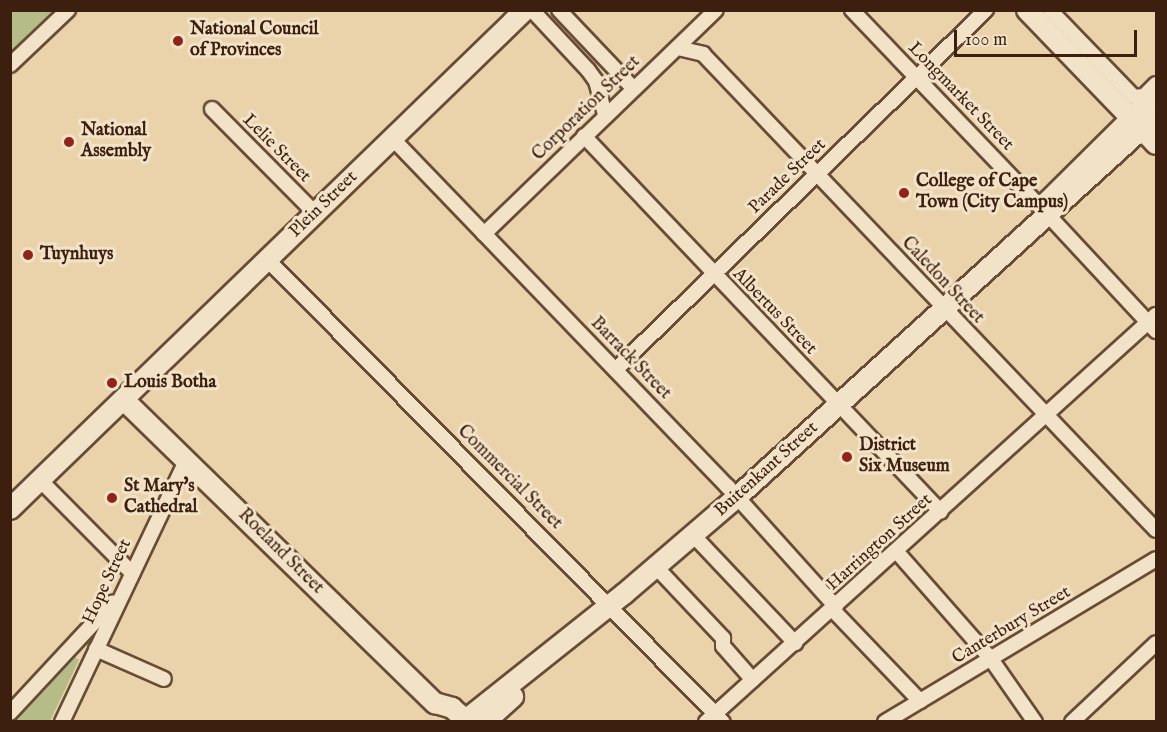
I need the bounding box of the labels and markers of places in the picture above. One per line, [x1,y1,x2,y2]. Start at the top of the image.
place label: National Council of Provinces [190,20,319,63]
marker: National Council of Provinces [171,34,185,48]
place label: National Assembly [81,121,151,164]
marker: National Assembly [62,135,76,149]
place label: College of Cape Town (City Campus) [916,172,1068,214]
marker: College of Cape Town (City Campus) [897,186,911,200]
place label: Tuynhuys [40,244,113,266]
marker: Tuynhuys [21,248,35,262]
place label: Louis Botha [124,372,216,394]
marker: Louis Botha [105,376,119,390]
place label: District Six Museum [859,436,950,478]
marker: District Six Museum [840,450,854,464]
place label: St Mary's Cathedral [124,477,198,520]
marker: St Mary's Cathedral [105,491,119,505]

